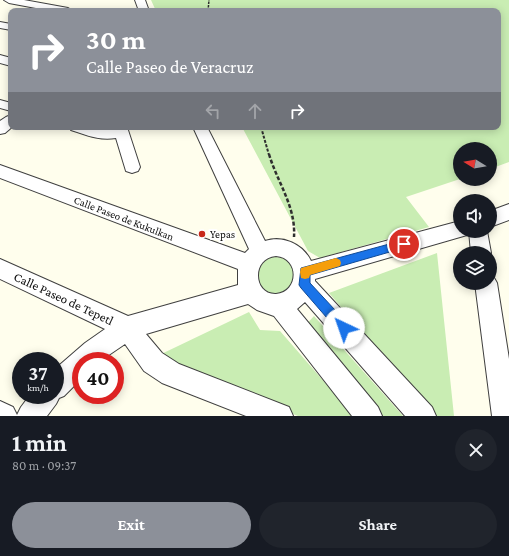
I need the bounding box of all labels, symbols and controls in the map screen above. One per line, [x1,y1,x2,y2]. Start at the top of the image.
icon: right [20,24,72,76]
text: 30 m [86,24,146,55]
text: Calle Paseo de Veracruz [86,57,254,77]
icon: left [202,100,224,122]
icon: ahead [244,100,266,122]
icon: right [286,100,308,122]
north arrow [453,142,497,186]
map controls [453,142,497,290]
street label: Calle Paseo de Kukulkan [72,193,176,243]
button: sound [453,194,497,238]
pin [387,227,421,261]
place label: Yepas [210,228,235,241]
marker: Yepas [197,229,207,239]
icon: arrive [393,233,415,255]
button: layers [453,246,497,290]
street label: Calle Paseo de Tepetl [12,269,117,328]
position arrow [323,307,365,349]
speed limit sign: 40 [72,352,124,404]
text: 37 [28,362,48,384]
text: km/h [27,382,49,393]
text: 1 min [12,429,67,456]
button: close [455,429,497,471]
text: 80 m · 09:37 [12,458,76,473]
button: Exit [12,502,251,548]
button: Share [259,502,497,548]

